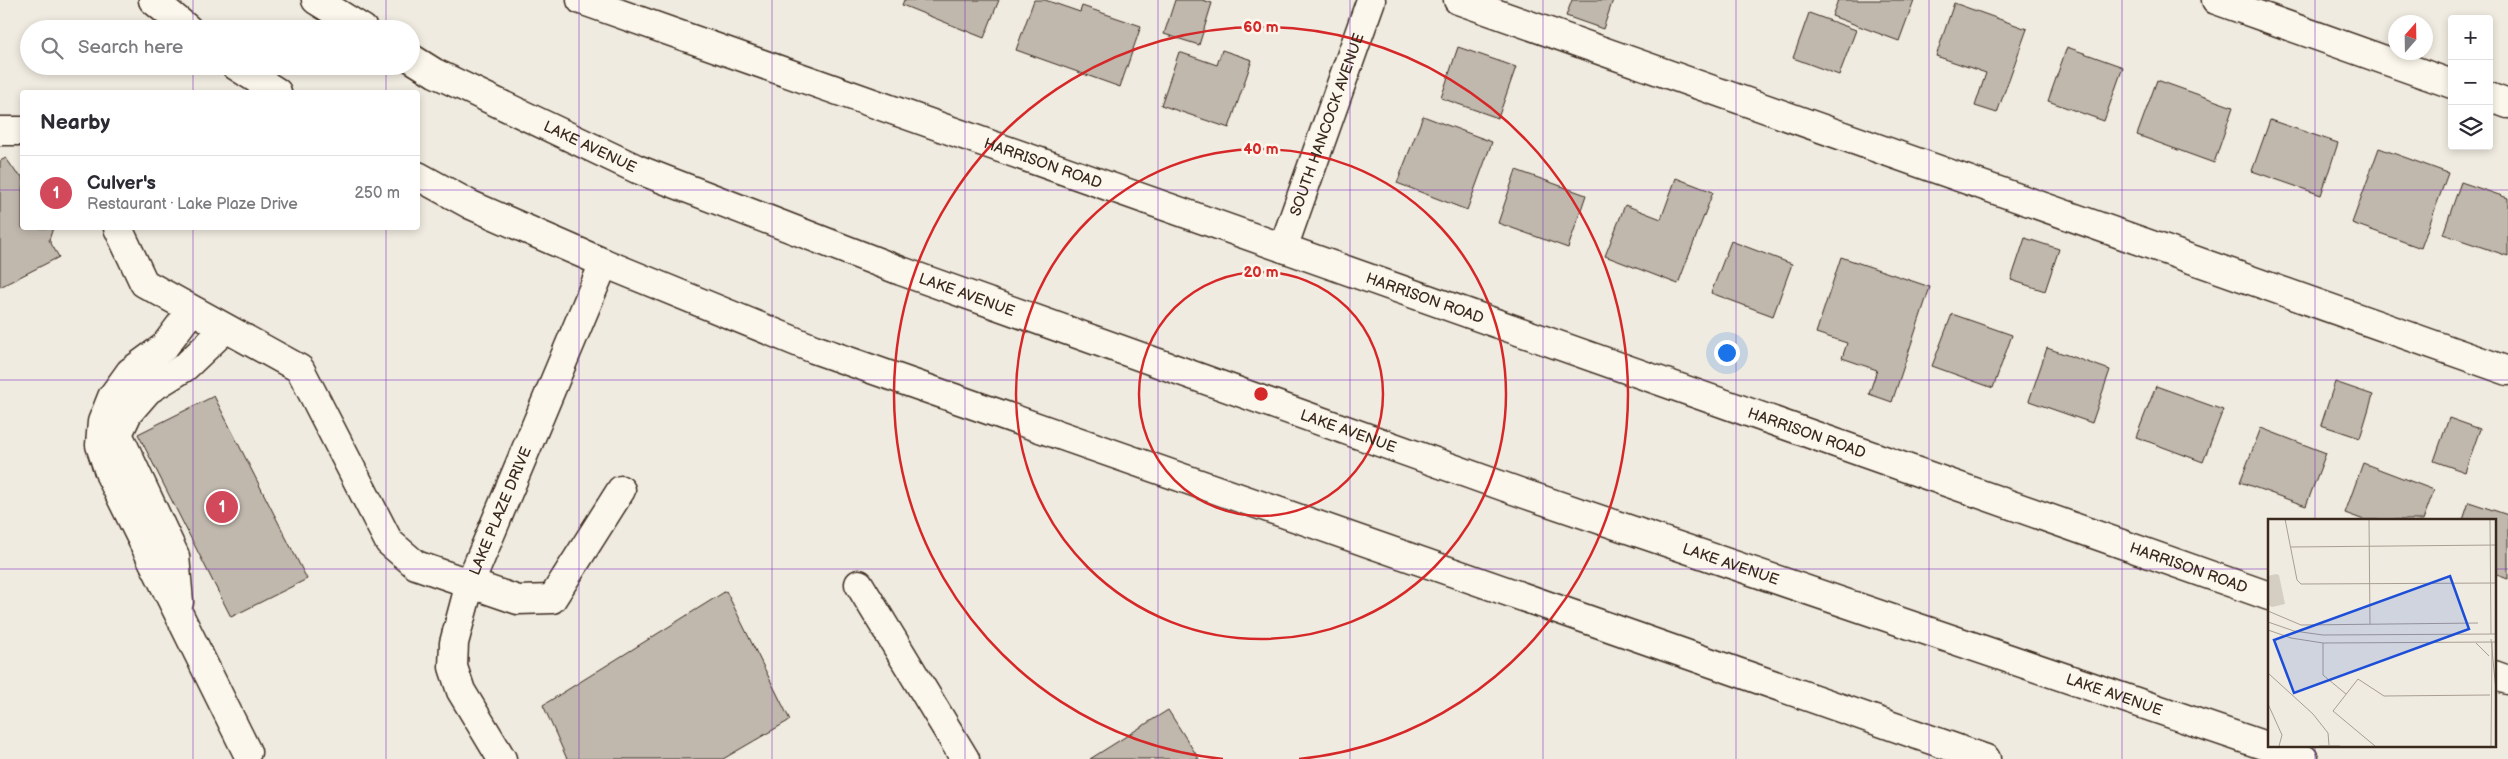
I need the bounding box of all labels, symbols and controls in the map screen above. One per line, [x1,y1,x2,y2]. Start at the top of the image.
north arrow [2388,15,2433,60]
map controls [2448,15,2493,150]
button: + [2448,15,2493,60]
text: 60 m [1243,18,1279,37]
search box [20,20,420,75]
street label: SOUTH HANCOCK AVENUE [1286,31,1368,219]
icon: search [38,34,66,62]
text: Search here [78,36,183,59]
button: − [2448,60,2493,105]
button: layers [2448,105,2493,150]
text: Nearby [40,110,110,135]
street label: LAKE AVENUE [540,117,640,177]
street label: HARRISON ROAD [981,134,1104,193]
text: 40 m [1243,140,1279,159]
text: Culver's [87,172,156,195]
text: 1 [53,184,59,203]
text: 250 m [354,184,400,203]
text: Restaurant · Lake Plaze Drive [87,195,298,214]
text: 20 m [1244,263,1279,282]
street label: LAKE AVENUE [916,269,1017,321]
street label: HARRISON ROAD [1363,269,1486,328]
your location [1714,340,1740,366]
centre of rings [1252,385,1270,403]
street label: HARRISON ROAD [1745,404,1868,463]
street label: LAKE AVENUE [1298,405,1399,457]
street label: LAKE PLAZE DRIVE [465,444,536,578]
pin: 1 [206,488,238,526]
inset map [2268,519,2496,746]
street label: LAKE AVENUE [1680,539,1781,590]
street label: HARRISON ROAD [2127,539,2250,598]
street label: LAKE AVENUE [2063,670,2165,720]

